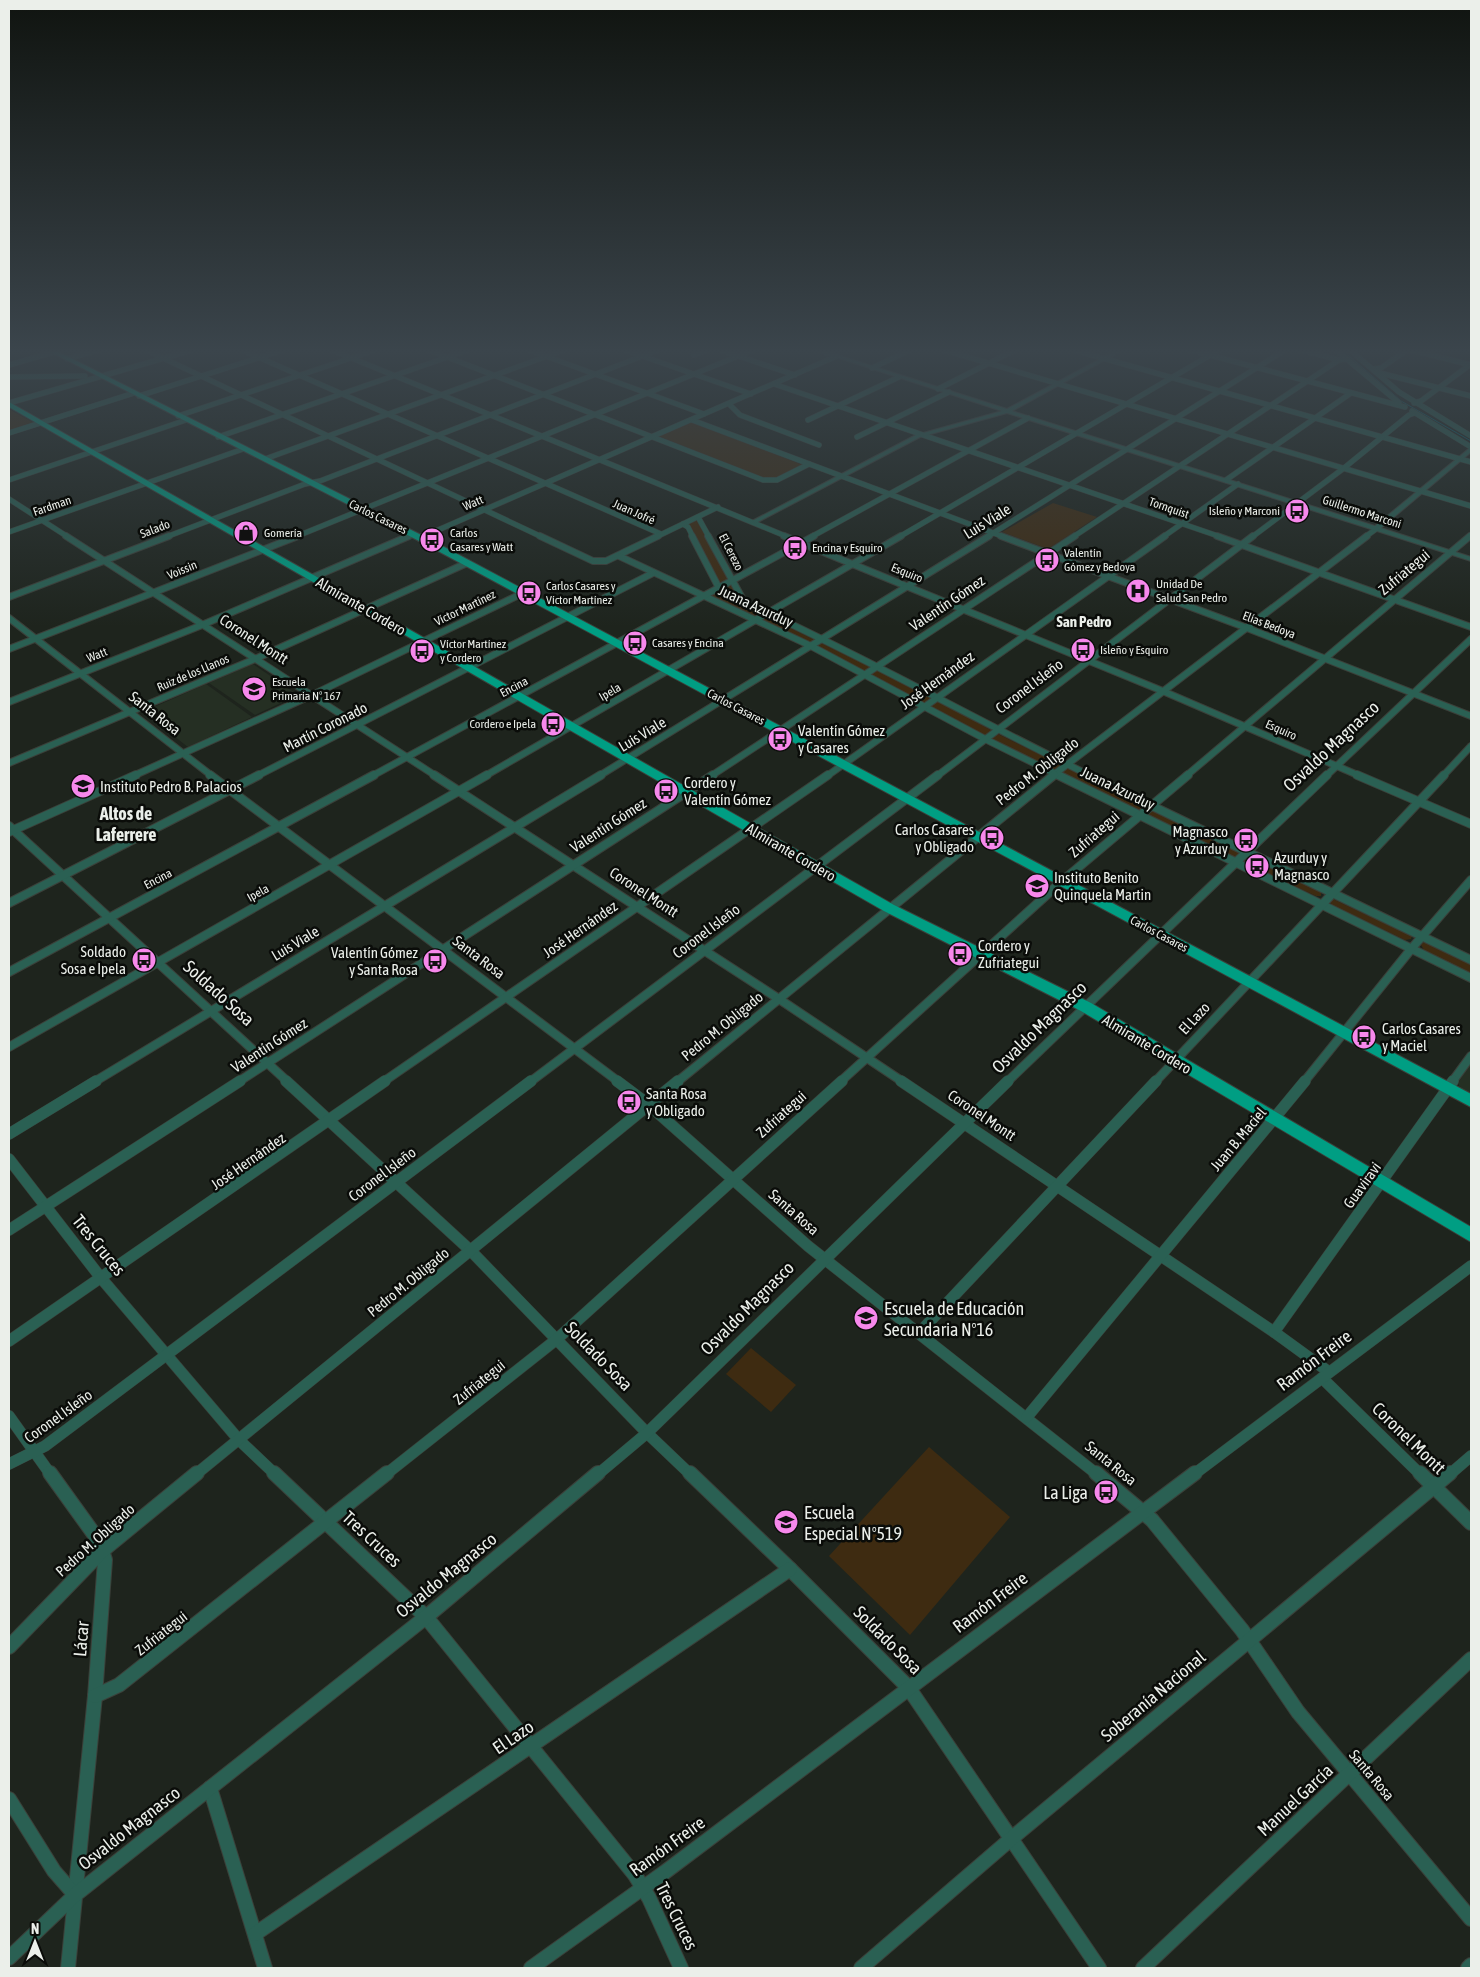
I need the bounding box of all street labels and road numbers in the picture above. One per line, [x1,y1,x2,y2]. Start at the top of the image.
street label: Watt [461,492,486,514]
street label: Fardman [31,493,73,519]
street label: Guillermo Marconi [1321,493,1403,531]
street label: Tornquist [1147,495,1191,522]
street label: Carlos Casares [347,497,409,537]
street label: Juan Jofré [611,497,657,527]
street label: Luis Viale [960,500,1014,542]
street label: Salado [138,517,172,541]
street label: El Cerezo [716,531,746,573]
street label: Zufriategui [1375,546,1433,598]
street label: Voissin [165,558,199,582]
street label: Esquiro [889,560,925,586]
street label: Valentín Gómez [906,571,988,634]
street label: Almirante Cordero [313,573,409,639]
street label: Juana Azurduy [716,581,796,631]
street label: Víctor Martínez [432,587,498,629]
street label: Elías Bedoya [1241,609,1297,641]
street label: Coronel Montt [216,611,292,667]
street label: Watt [85,644,110,665]
street label: José Hernández [897,647,978,712]
street label: Ruiz de los Llanos [155,652,231,694]
street label: Coronel Isleño [992,655,1066,717]
street label: Encina [498,674,530,700]
street label: Ipela [597,680,623,704]
street label: Carlos Casares [705,686,767,728]
street label: Santa Rosa [126,688,184,738]
street label: Osvaldo Magnasco [1279,696,1383,796]
street label: Martín Coronado [280,699,370,755]
street label: Luis Viale [615,713,669,755]
street label: Esquiro [1263,717,1299,743]
street label: Pedro M. Obligado [992,734,1082,808]
street label: Juana Azurduy [1078,763,1158,813]
street label: Valentín Gómez [567,794,650,856]
street label: Zufriategui [1065,808,1123,860]
street label: Almirante Cordero [743,819,839,885]
street label: Coronel Montt [606,864,682,920]
street label: Encina [142,866,174,892]
street label: Ipela [245,881,271,905]
street label: José Hernández [540,897,621,961]
street label: Coronel Isleño [669,900,743,962]
street label: Carlos Casares [1128,913,1190,955]
street label: Luis Viale [268,922,322,964]
street label: Santa Rosa [450,932,508,982]
street label: Soldado Sosa [179,956,259,1030]
street label: Osvaldo Magnasco [987,977,1091,1077]
street label: Pedro M. Obligado [678,988,766,1064]
street label: El Lazo [1175,998,1213,1038]
street label: Almirante Cordero [1100,1011,1194,1077]
street label: Valentín Gómez [228,1014,311,1076]
street label: Coronel Montt [945,1086,1019,1144]
street label: Zufriategui [753,1087,809,1141]
street label: Juan B. Maciel [1207,1104,1269,1174]
street label: José Hernández [208,1129,289,1193]
street label: Coronel Isleño [345,1143,419,1205]
street label: Guaviravi [1340,1159,1384,1211]
street label: Santa Rosa [766,1186,823,1238]
street label: Tres Cruces [68,1210,130,1280]
street label: Pedro M. Obligado [364,1244,452,1320]
street label: Osvaldo Magnasco [696,1257,798,1359]
street label: Soldado Sosa [561,1317,637,1395]
street label: Ramón Freire [1273,1325,1355,1395]
street label: Zufriategui [450,1356,508,1408]
street label: Coronel Isleño [21,1386,95,1446]
street label: Coronel Montt [1368,1398,1450,1478]
street label: Santa Rosa [1082,1437,1140,1489]
street label: Pedro M. Obligado [52,1500,138,1580]
street label: Tres Cruces [338,1507,406,1571]
street label: Osvaldo Magnasco [391,1528,501,1622]
street label: Ramón Freire [949,1567,1031,1637]
street label: Soldado Sosa [850,1602,926,1678]
street label: Zufriategui [132,1607,190,1659]
street label: Lácar [69,1620,93,1658]
street label: Soberanía Nacional [1097,1646,1210,1746]
street label: El Lazo [488,1716,538,1758]
street label: Santa Rosa [1346,1746,1398,1804]
street label: Manuel García [1253,1760,1337,1840]
street label: Osvaldo Magnasco [74,1782,184,1874]
street label: Ramón Freire [625,1812,709,1880]
street label: Tres Cruces [652,1879,702,1953]

